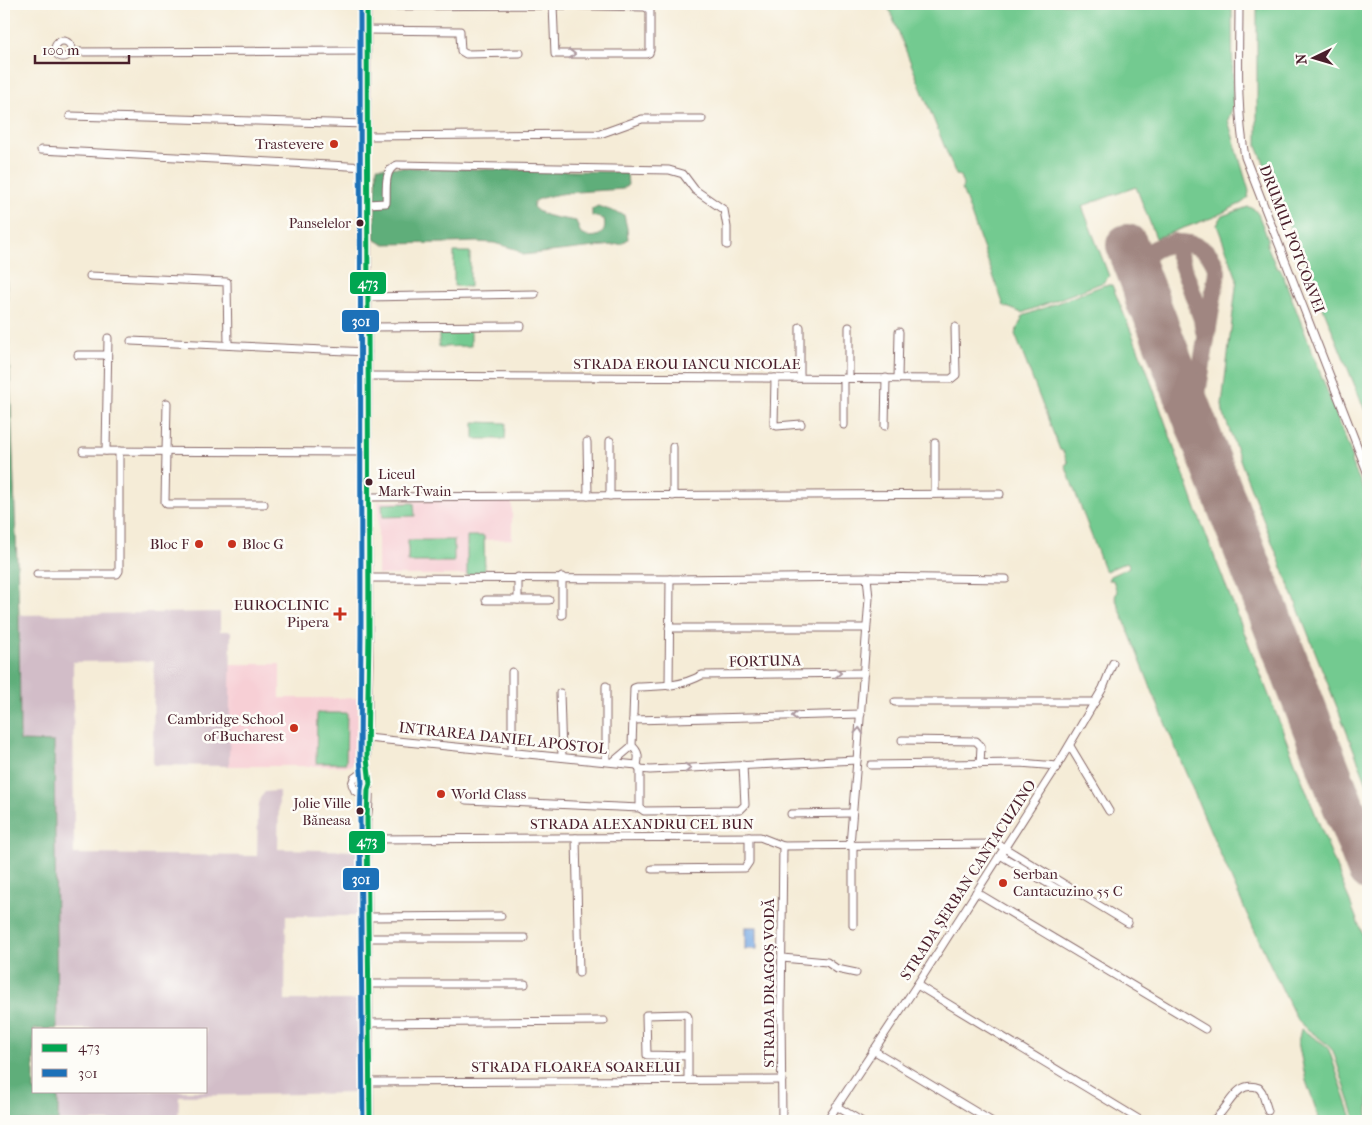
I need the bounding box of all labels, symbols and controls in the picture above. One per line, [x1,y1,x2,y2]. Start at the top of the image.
scale bar [35,32,129,64]
north arrow [1290,32,1340,82]
text: 100 m [42,41,80,59]
one-way arrow [568,49,576,59]
text: N [1293,53,1310,65]
place label: Trastevere [255,135,325,153]
marker: Trastevere [328,138,340,150]
street label: DRUMUL POTCOAVEI [1255,162,1329,316]
place label: Panselelor [289,215,351,232]
marker: Panselelor [355,218,365,228]
line badge: 473 [349,271,387,295]
text: 473 [357,275,378,292]
line badge: 301 [341,309,380,333]
text: 301 [352,313,370,330]
street label: STRADA EROU IANCU NICOLAE [573,355,801,373]
place label: Liceul Mark Twain [378,466,451,500]
marker: Liceul Mark Twain [364,477,374,487]
place label: Bloc F [150,535,189,553]
place label: Bloc G [242,535,284,553]
marker: Bloc F [193,538,205,550]
marker: Bloc G [226,538,238,550]
place label: EUROCLINIC Pipera [234,596,330,631]
marker: EUROCLINIC Pipera [333,607,347,621]
street label: FORTUNA [728,651,802,671]
one-way arrow [834,668,842,678]
place label: Cambridge School of Bucharest [167,710,285,745]
one-way arrow [790,711,798,721]
street label: INTRAREA DANIEL APOSTOL [398,718,608,758]
marker: Cambridge School of Bucharest [288,722,300,734]
one-way arrow [853,727,864,735]
one-way arrow [685,762,693,773]
street label: STRADA ȘERBAN CANTACUZINO [896,776,1040,984]
place label: World Class [450,785,527,803]
marker: World Class [435,788,447,800]
place label: Jolie Ville Băneasa [292,795,352,829]
marker: Jolie Ville Băneasa [355,806,365,816]
street label: STRADA ALEXANDRU CEL BUN [530,815,755,833]
line badge: 473 [348,830,386,854]
text: 473 [356,833,377,850]
place label: Serban Cantacuzino 55 C [1013,865,1123,900]
line badge: 301 [342,867,380,891]
text: 301 [352,871,370,888]
marker: Serban Cantacuzino 55 C [997,877,1009,889]
street label: STRADA DRAGOȘ VODĂ [760,898,778,1068]
legend [32,1028,208,1092]
text: 473 [78,1038,100,1056]
street label: STRADA FLOAREA SOARELUI [471,1058,681,1076]
text: 301 [78,1064,98,1082]

